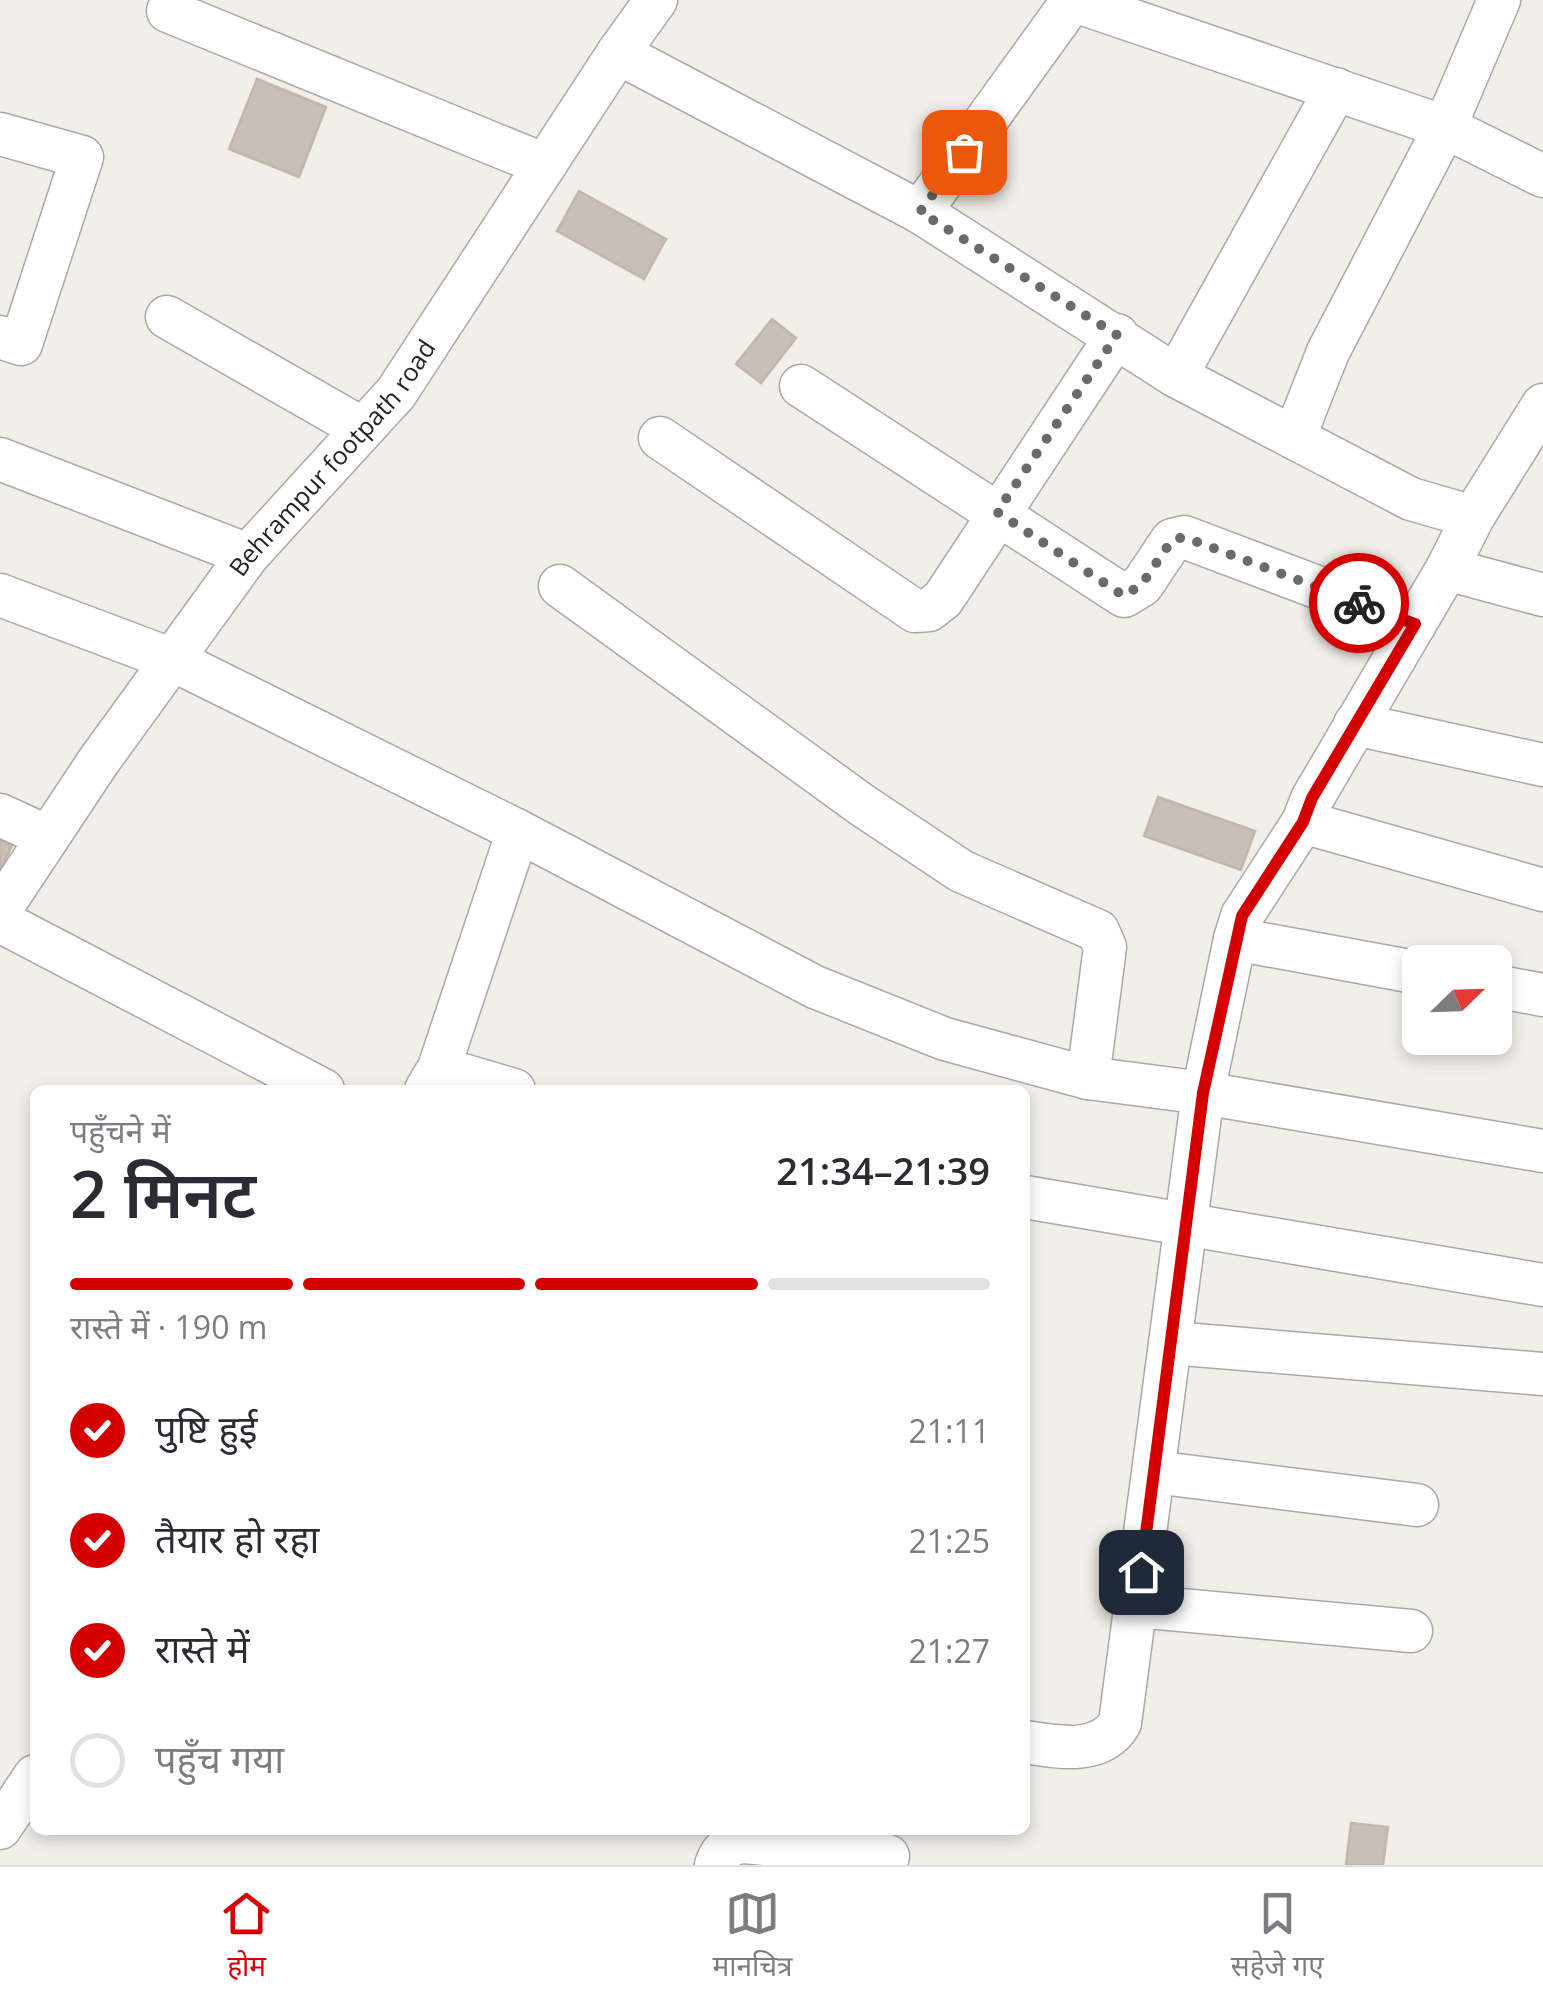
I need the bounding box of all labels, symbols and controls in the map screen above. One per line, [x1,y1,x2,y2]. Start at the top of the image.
pin [922,110,1007,195]
icon: bag [937,125,992,180]
street label: Behrampur footpath road [220,333,442,582]
courier [1309,553,1409,653]
icon: bike [1332,576,1387,631]
north arrow [1402,945,1512,1055]
map controls [1402,945,1512,1055]
text: पहुँचने में [70,1109,171,1152]
text: 21:34–21:39 [776,1144,990,1196]
text: 2 मिनट [70,1149,256,1237]
text: रास्ते में · 190 m [70,1305,267,1348]
text: पुष्टि हुई [155,1402,257,1454]
icon: check [70,1403,125,1458]
text: 21:11 [908,1409,990,1452]
text: तैयार हो रहा [155,1512,319,1564]
icon: check [70,1513,125,1568]
text: 21:25 [908,1519,990,1562]
pin [1099,1530,1184,1615]
icon: home [1114,1545,1169,1600]
text: रास्ते में [155,1622,249,1674]
icon: check [70,1623,125,1678]
text: 21:27 [908,1629,990,1672]
text: पहुँच गया [155,1732,284,1784]
tab: होम [219,1886,274,1987]
tab: मानचित्र [712,1886,792,1987]
tab: सहेजे गए [1231,1886,1324,1987]

